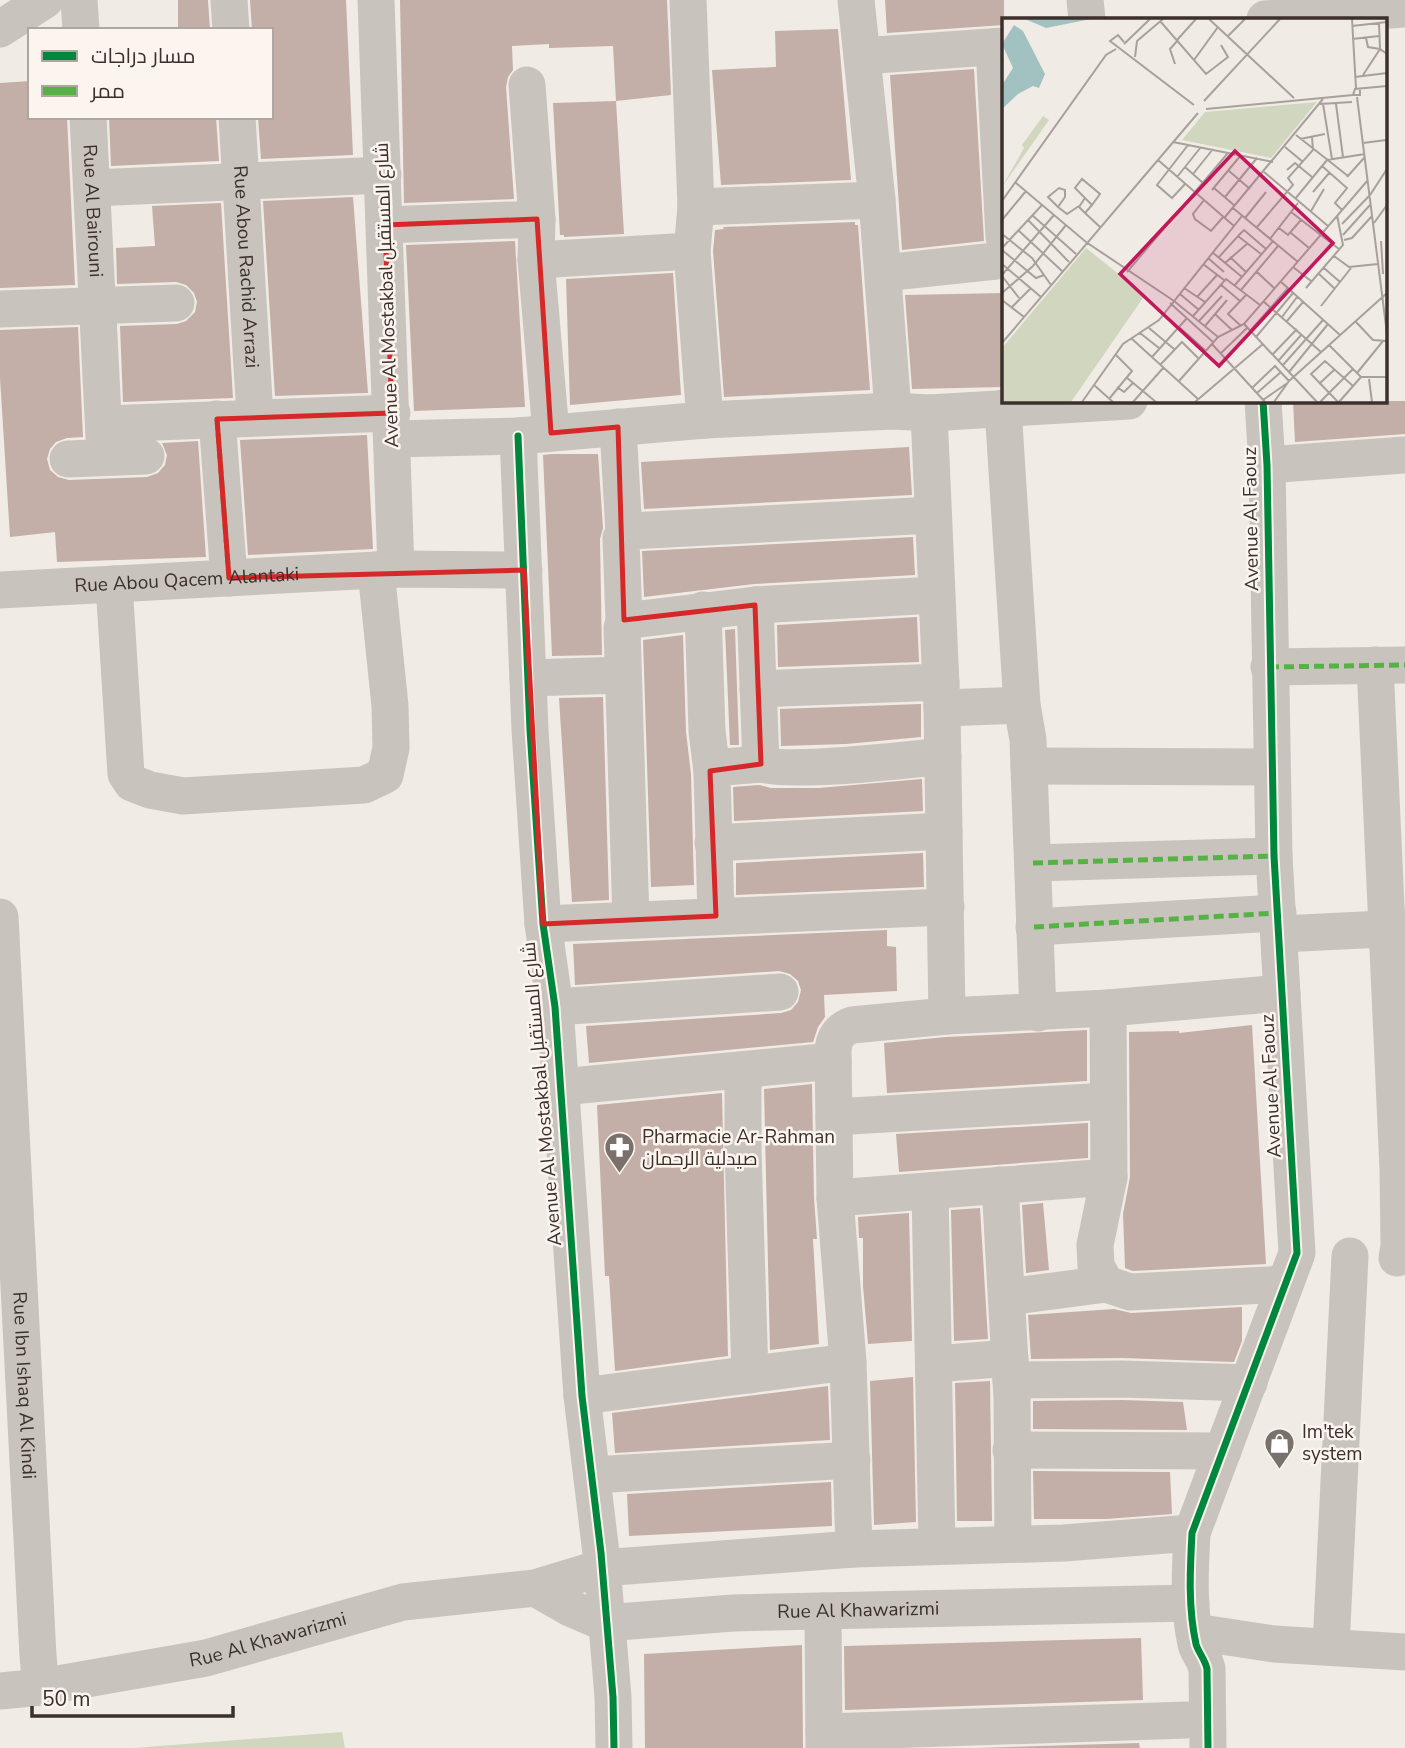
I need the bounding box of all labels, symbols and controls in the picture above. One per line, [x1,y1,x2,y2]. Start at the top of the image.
inset map [1002,18,1388,402]
legend [28,28,273,119]
text: مسار دراجات [91,42,195,70]
text: ممر [90,77,125,105]
street label: Avenue Al Mostakbal شارع المستقبل [369,142,405,448]
street label: Rue Al Bairouni [76,144,109,278]
street label: Rue Abou Rachid Arrazi [227,165,265,369]
street label: Avenue Al Faouz [1237,447,1265,591]
street label: Rue Abou Qacem Alantaki [74,561,300,599]
street label: Avenue Al Mostakbal شارع المستقبل [516,941,568,1247]
street label: Avenue Al Faouz [1254,1013,1288,1159]
place label: Pharmacie Ar-Rahman صيدلية الرحمان [642,1124,835,1172]
pharmacy icon: Pharmacie Ar-Rahman صيدلية الرحمان [602,1131,636,1175]
street label: Rue Ibn Ishaq Al Kindi [6,1291,42,1480]
place label: Im'tek system [1302,1419,1363,1467]
shop icon: Im'tek system [1262,1426,1296,1470]
street label: Rue Al Khawarizmi [777,1596,939,1625]
street label: Rue Al Khawarizmi [187,1606,349,1674]
scale bar [32,1674,233,1718]
text: 50 m [42,1685,91,1713]

